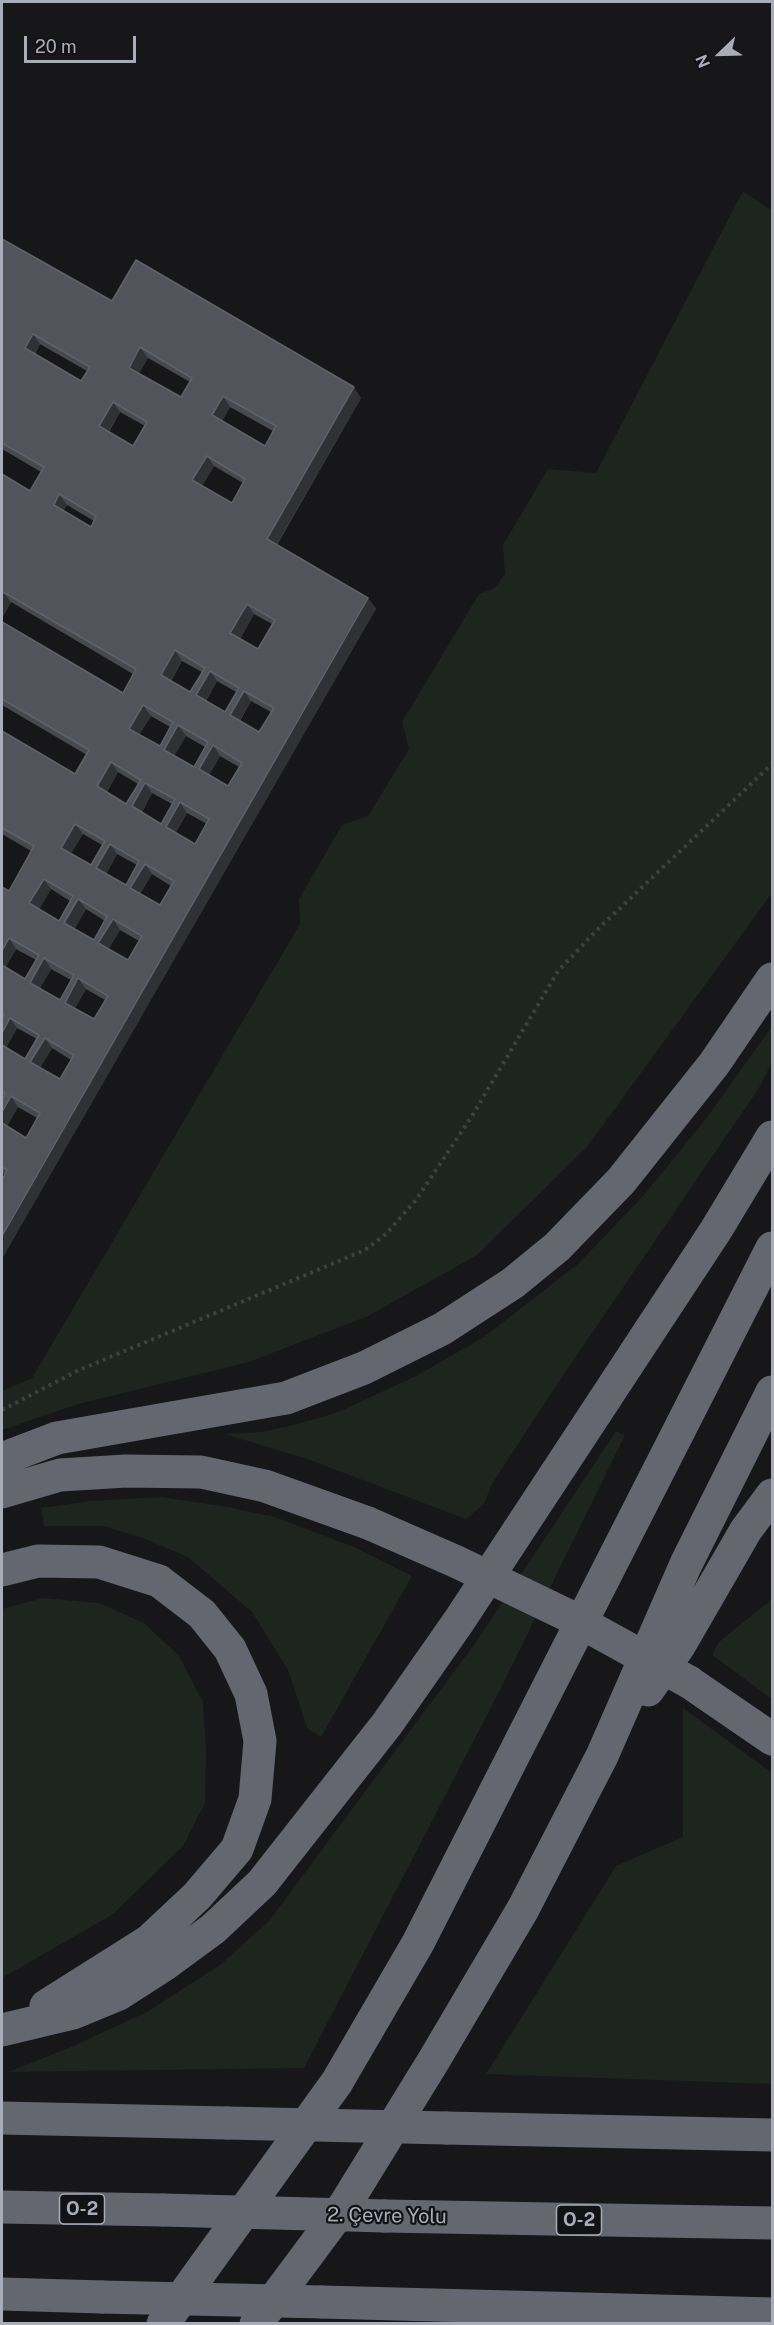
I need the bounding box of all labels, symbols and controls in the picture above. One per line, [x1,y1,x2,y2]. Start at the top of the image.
scale bar [27,24,140,62]
north arrow [690,24,750,84]
text: 20 m [35,36,77,57]
text: N [692,52,714,71]
road number: O-2 [60,2194,104,2224]
street label: 2. Çevre Yolu [327,2203,447,2229]
road number: O-2 [556,2205,602,2235]

